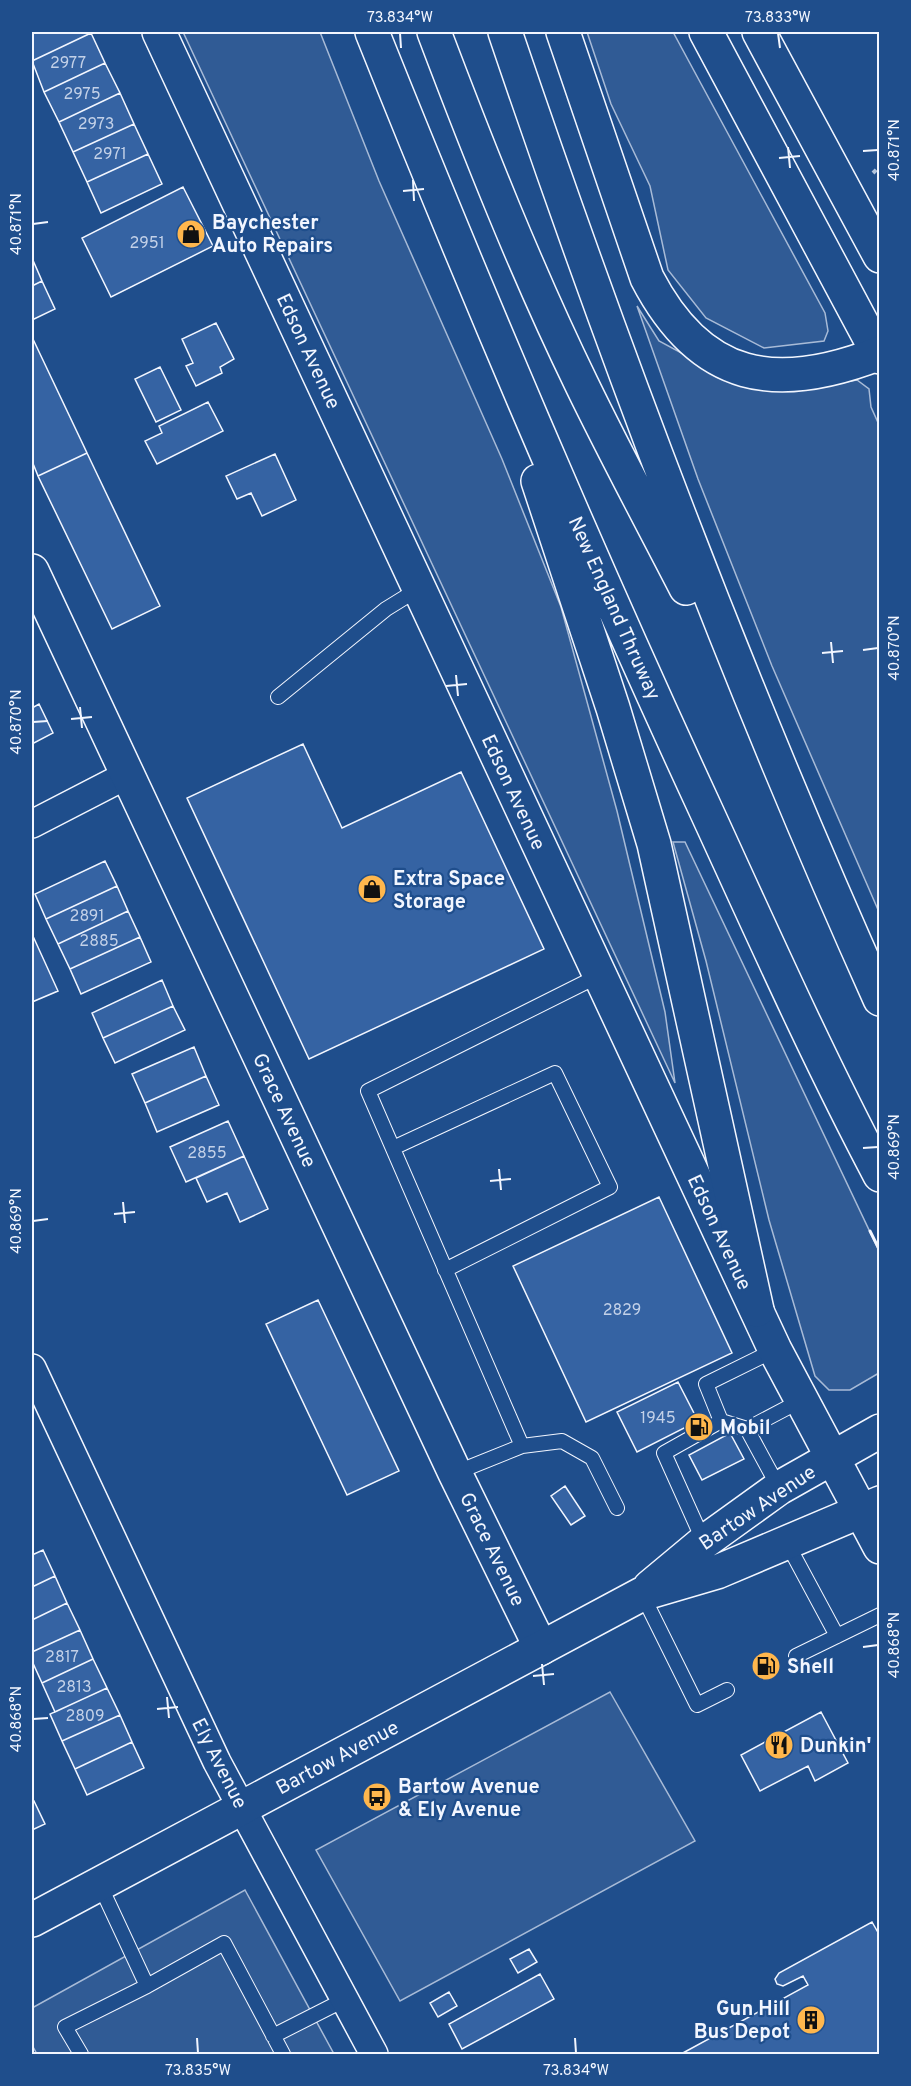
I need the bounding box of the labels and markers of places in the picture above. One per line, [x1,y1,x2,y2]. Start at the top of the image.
place label: Baychester Auto Repairs [212,211,333,260]
shop icon: Baychester Auto Repairs [175,218,207,250]
place label: Extra Space Storage [393,867,505,916]
shop icon: Extra Space Storage [356,873,388,905]
fuel station icon: Mobil [683,1411,715,1443]
place label: Mobil [720,1416,771,1442]
fuel station icon: Shell [750,1650,782,1682]
place label: Shell [787,1655,834,1681]
restaurant icon: Dunkin' [763,1729,795,1761]
place label: Dunkin' [800,1734,871,1760]
place label: Bartow Avenue & Ely Avenue [398,1775,540,1824]
bus stop icon: Bartow Avenue & Ely Avenue [361,1781,393,1813]
place label: Gun Hill Bus Depot [694,1997,790,2046]
building icon: Gun Hill Bus Depot [795,2004,827,2036]

